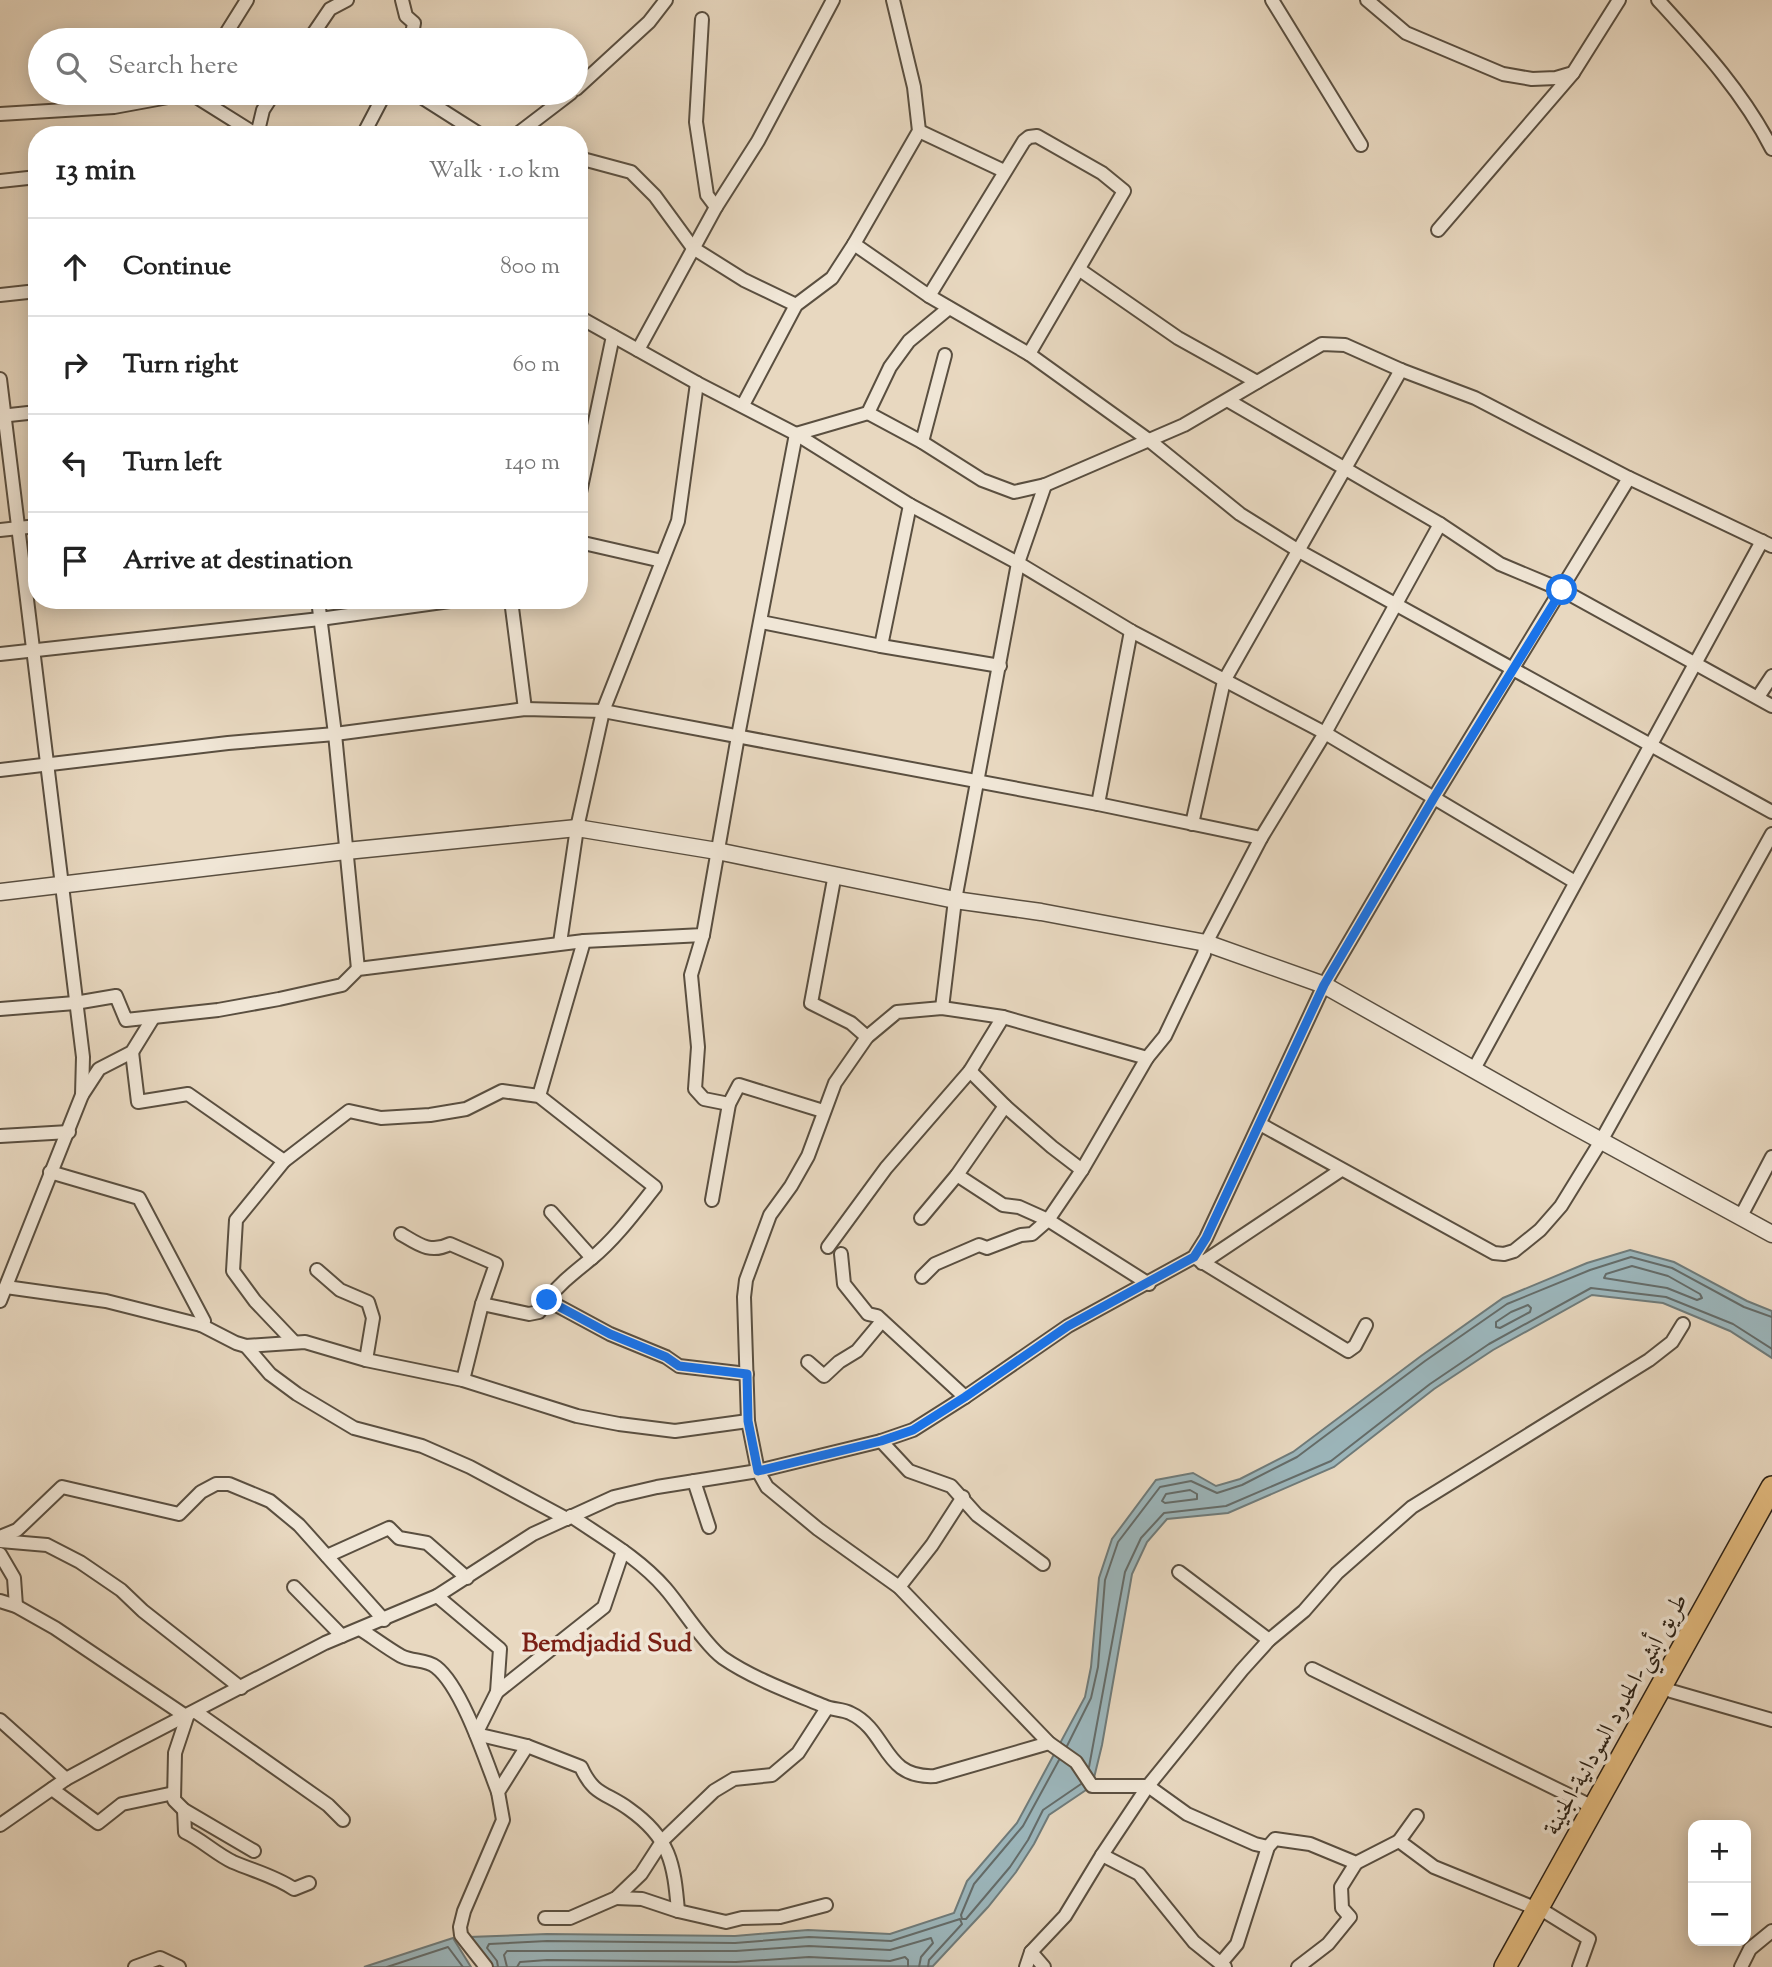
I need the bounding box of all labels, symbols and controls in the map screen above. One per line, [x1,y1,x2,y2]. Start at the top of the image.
search box [28,28,588,105]
icon: search [52,48,90,86]
text: Search here [108,48,238,85]
text: 13 min [56,150,136,193]
text: Walk · 1.0 km [429,155,560,188]
icon: ahead [56,248,94,286]
text: Continue [123,249,231,286]
text: 800 m [500,251,560,284]
icon: right [56,346,94,384]
text: Turn right [123,347,238,384]
text: 60 m [512,349,560,382]
icon: left [56,444,94,482]
text: Turn left [123,445,222,482]
text: 140 m [505,447,560,480]
icon: arrive [56,542,94,580]
text: Arrive at destination [123,543,353,580]
route start [1546,574,1577,605]
route end [531,1284,562,1315]
street label: طريق أبشي-الحدود السودانية-الجنينة [1534,1587,1700,1844]
district label: Bemdjadid Sud [522,1626,693,1663]
map controls [1688,1820,1751,1946]
button: + [1688,1820,1751,1883]
button: − [1688,1883,1751,1946]

